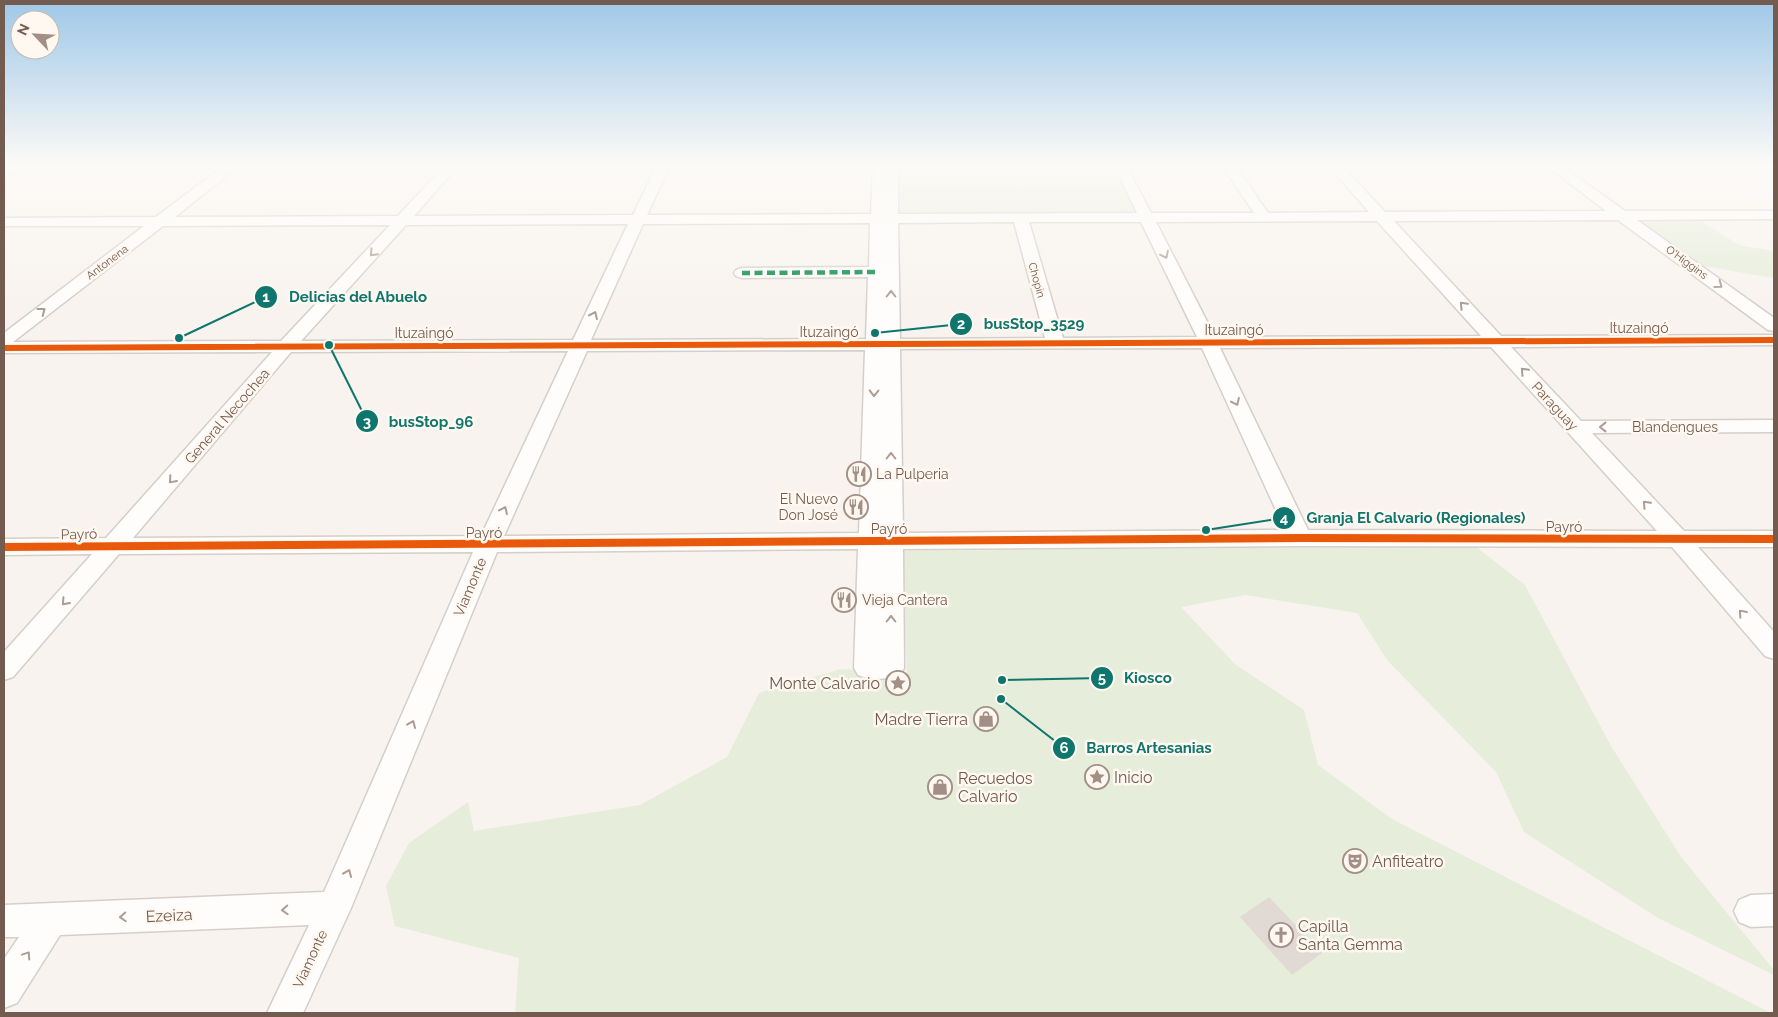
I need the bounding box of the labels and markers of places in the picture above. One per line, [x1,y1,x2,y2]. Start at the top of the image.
callout: Delicias del Abuelo [254,282,437,312]
callout: busStop_3529 [949,309,1094,339]
callout: busStop_96 [354,406,484,436]
restaurant icon: La Pulperia [846,461,872,487]
place label: La Pulperia [876,466,949,482]
place label: El Nuevo Don José [778,491,838,523]
restaurant icon: El Nuevo Don José [843,494,869,520]
callout: Granja El Calvario (Regionales) [1271,503,1535,533]
restaurant icon: Vieja Cantera [831,587,857,613]
place label: Vieja Cantera [862,592,948,608]
callout: Kiosco [1089,663,1182,693]
place icon: Monte Calvario [885,670,911,696]
place label: Monte Calvario [769,674,880,693]
shop icon: Madre Tierra [973,706,999,732]
place label: Madre Tierra [874,710,968,729]
callout: Barros Artesanias [1051,733,1222,763]
place icon: Inicio [1084,764,1110,790]
place label: Inicio [1114,768,1153,787]
place label: Recuedos Calvario [958,769,1033,806]
shop icon: Recuedos Calvario [927,774,953,800]
theatre icon: Anfiteatro [1342,848,1368,874]
place label: Anfiteatro [1372,852,1444,871]
place label: Capilla Santa Gemma [1298,917,1403,954]
church icon: Capilla Santa Gemma [1268,922,1294,948]

